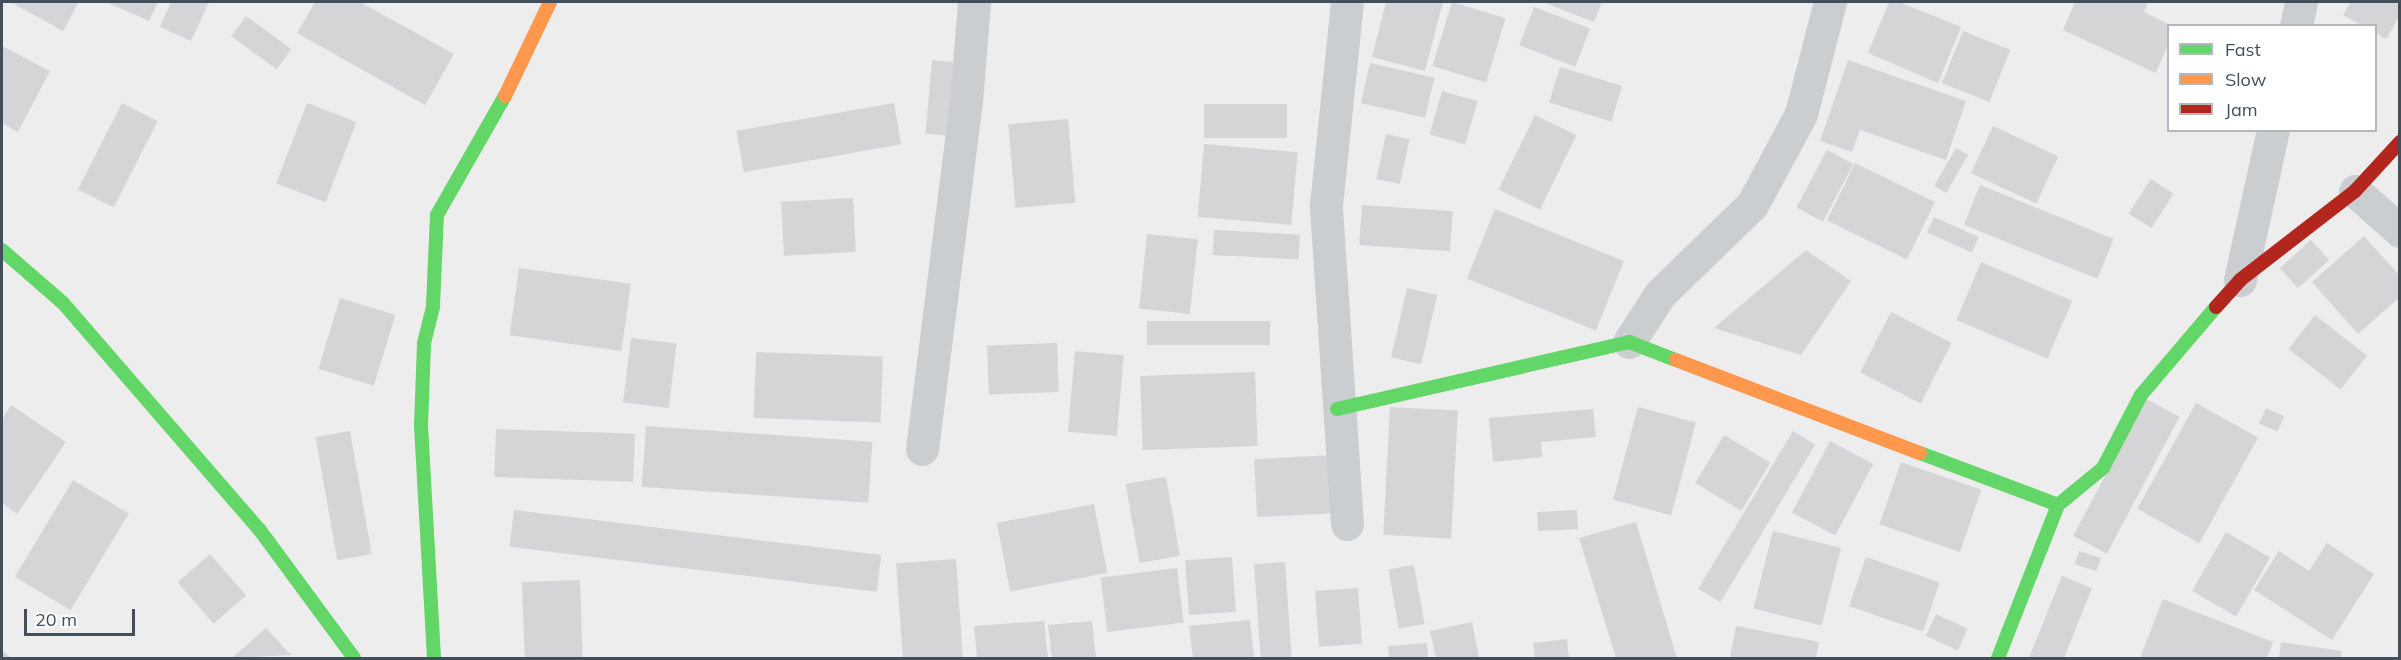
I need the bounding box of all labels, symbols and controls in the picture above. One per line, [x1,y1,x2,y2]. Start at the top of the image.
legend [2167,24,2377,132]
text: Fast [2225,38,2261,61]
text: Slow [2225,68,2266,91]
text: Jam [2225,98,2258,121]
scale bar [27,597,138,635]
text: 20 m [35,608,77,631]

